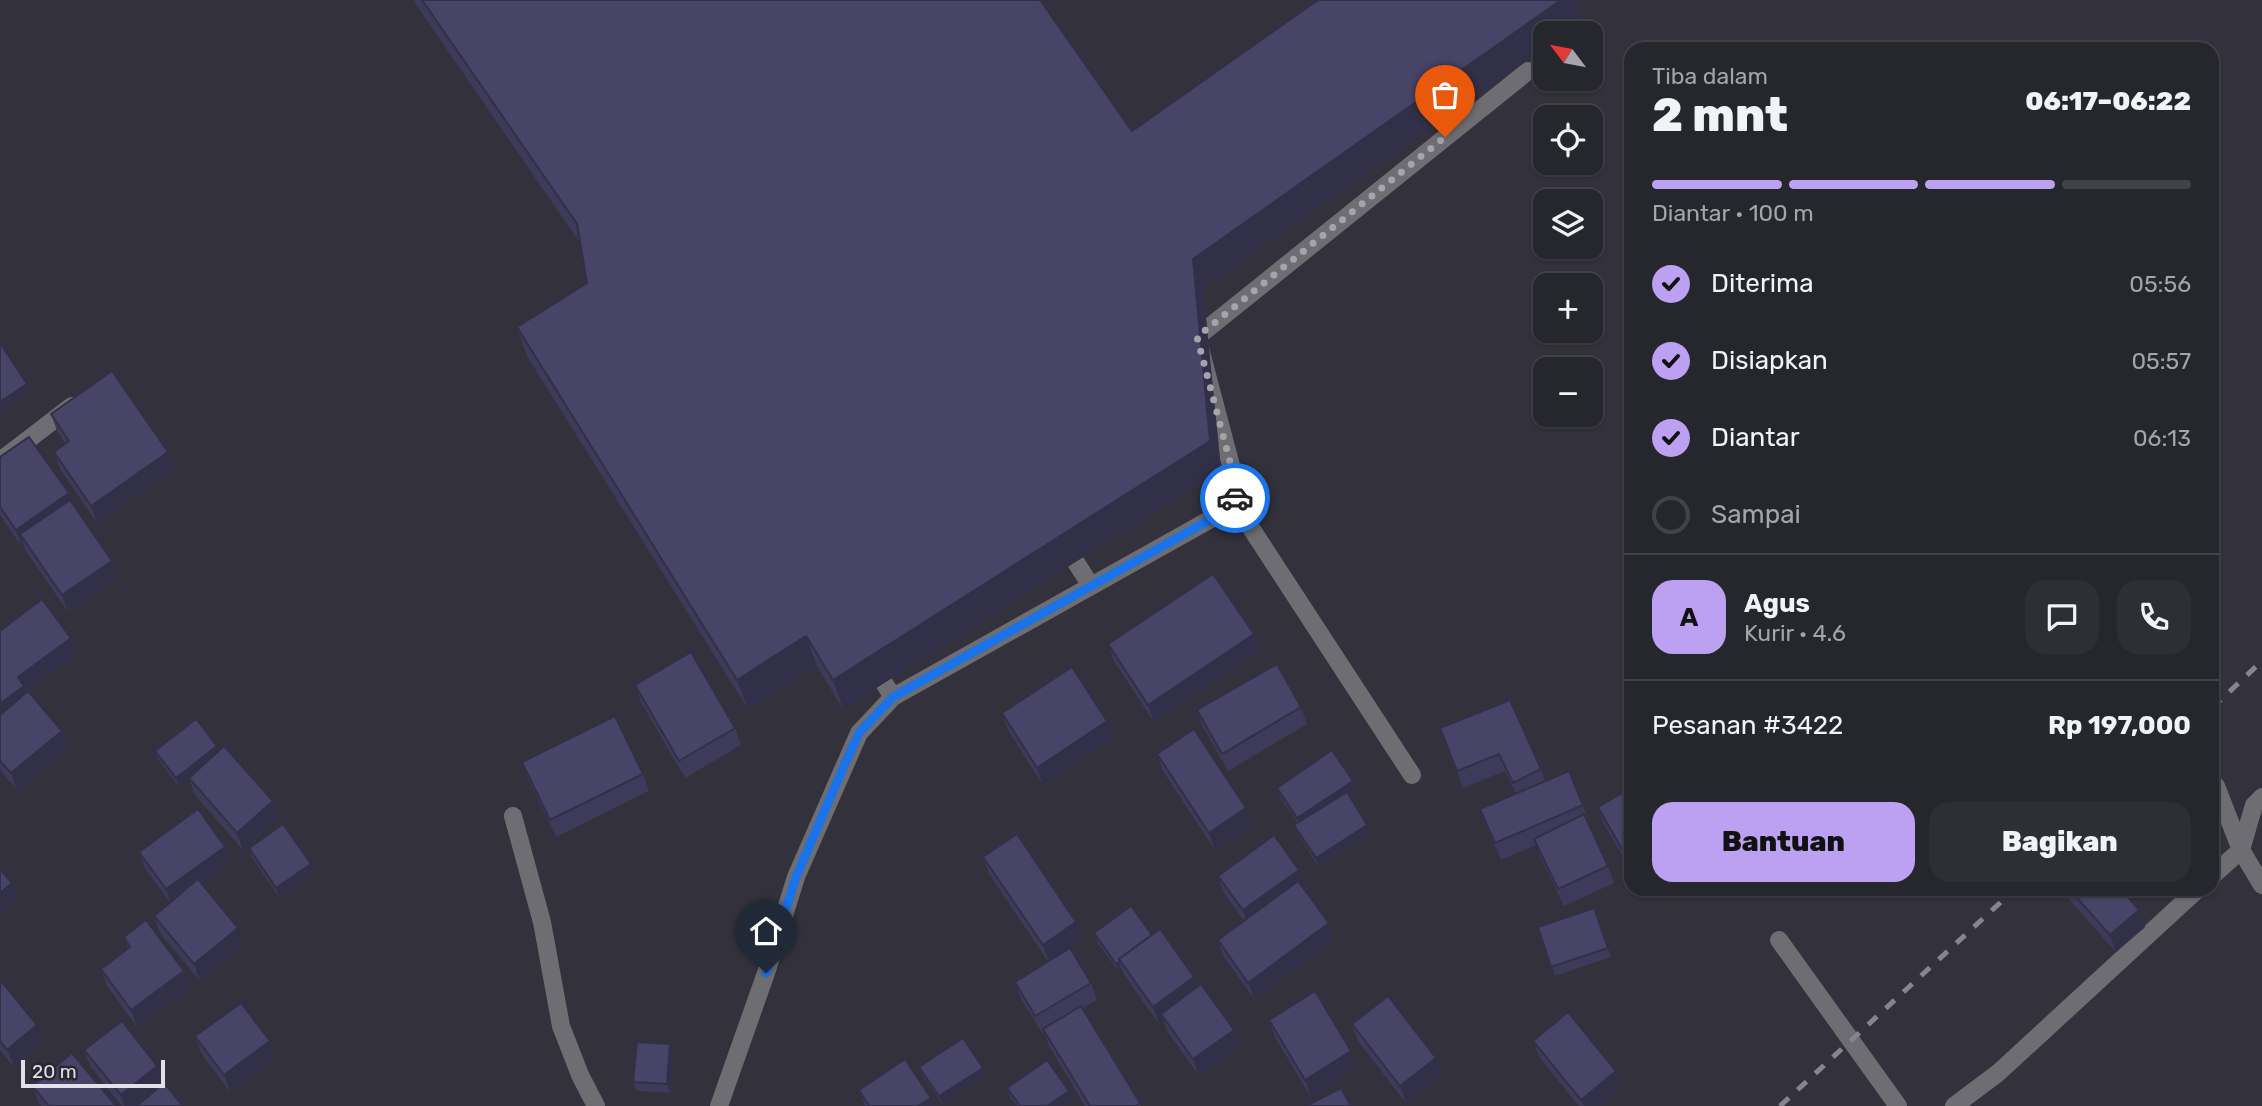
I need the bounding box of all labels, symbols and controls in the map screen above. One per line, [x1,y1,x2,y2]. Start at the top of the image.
north arrow [1533,21,1603,91]
map controls [1533,21,1603,427]
text: Tiba dalam [1652,62,1768,90]
pin [1415,65,1475,137]
icon: bag [1426,76,1464,114]
text: 06:17–06:22 [2025,86,2191,117]
text: 2 mnt [1652,88,1788,143]
button: locate [1533,105,1603,175]
button: layers [1533,189,1603,259]
text: Diantar · 100 m [1652,199,1814,227]
icon: check [1652,265,1690,303]
text: Diterima [1711,268,1814,299]
text: 05:56 [2129,270,2191,298]
button: + [1533,273,1603,343]
icon: check [1652,342,1690,380]
text: Disiapkan [1711,345,1828,376]
text: 05:57 [2131,347,2191,375]
button: − [1533,357,1603,427]
icon: check [1652,419,1690,457]
text: Diantar [1711,422,1800,453]
text: 06:13 [2133,424,2191,452]
courier [1200,463,1270,533]
icon: car [1216,479,1254,517]
text: Sampai [1711,499,1801,530]
button: chat [2025,580,2099,654]
button: phone [2117,580,2191,654]
text: Agus [1744,588,1810,619]
text: A [1680,602,1698,633]
text: Kurir · 4.6 [1744,619,1846,647]
text: Pesanan #3422 [1652,710,1843,741]
text: Rp 197,000 [2048,710,2191,741]
button: Bantuan [1652,802,1915,882]
button: Bagikan [1929,802,2191,882]
pin [736,901,796,973]
icon: home [747,912,785,950]
scale bar [21,1057,164,1089]
text: 20 m [32,1060,77,1083]

